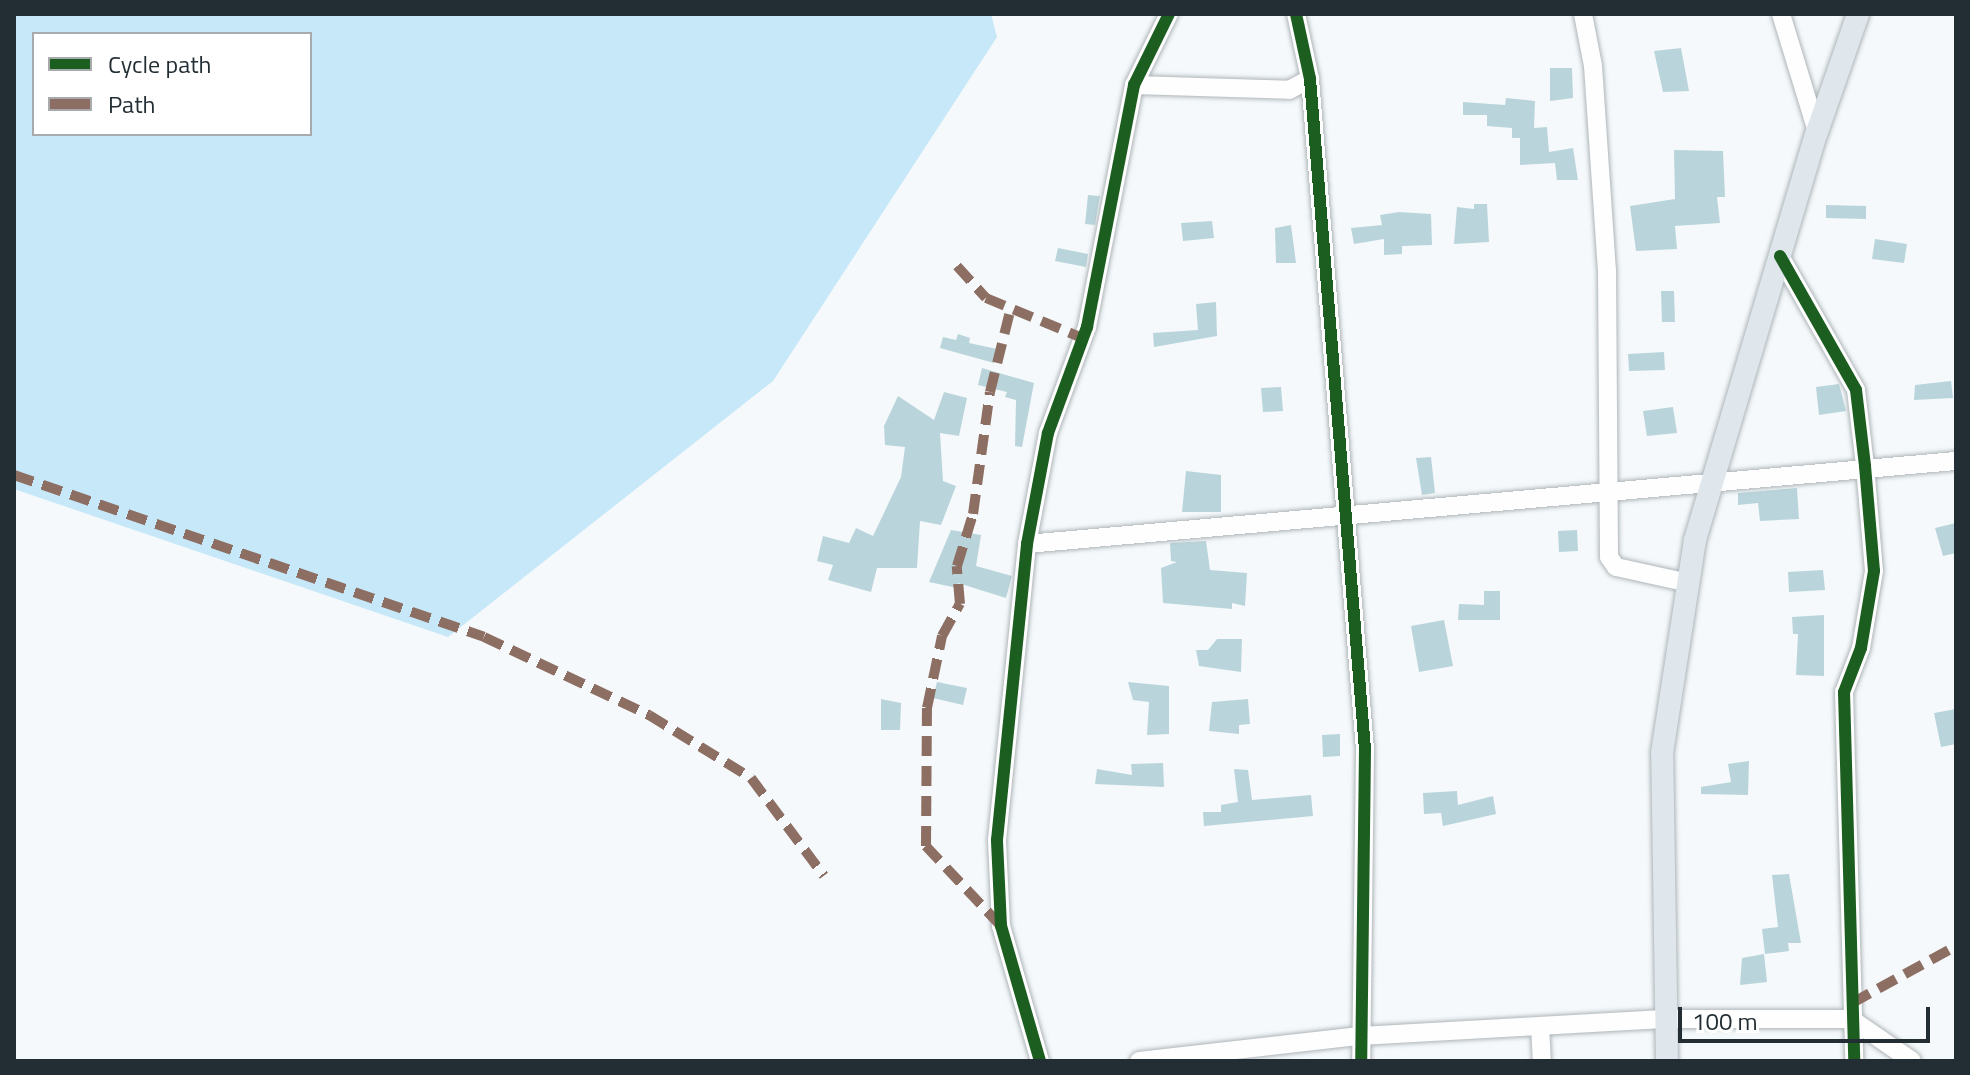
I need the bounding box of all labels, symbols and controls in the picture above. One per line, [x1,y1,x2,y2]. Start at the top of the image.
legend [32,32,312,136]
text: Cycle path [108,46,211,82]
text: Path [108,86,155,122]
scale bar [1682,991,1934,1041]
text: 100 m [1692,1003,1758,1039]

